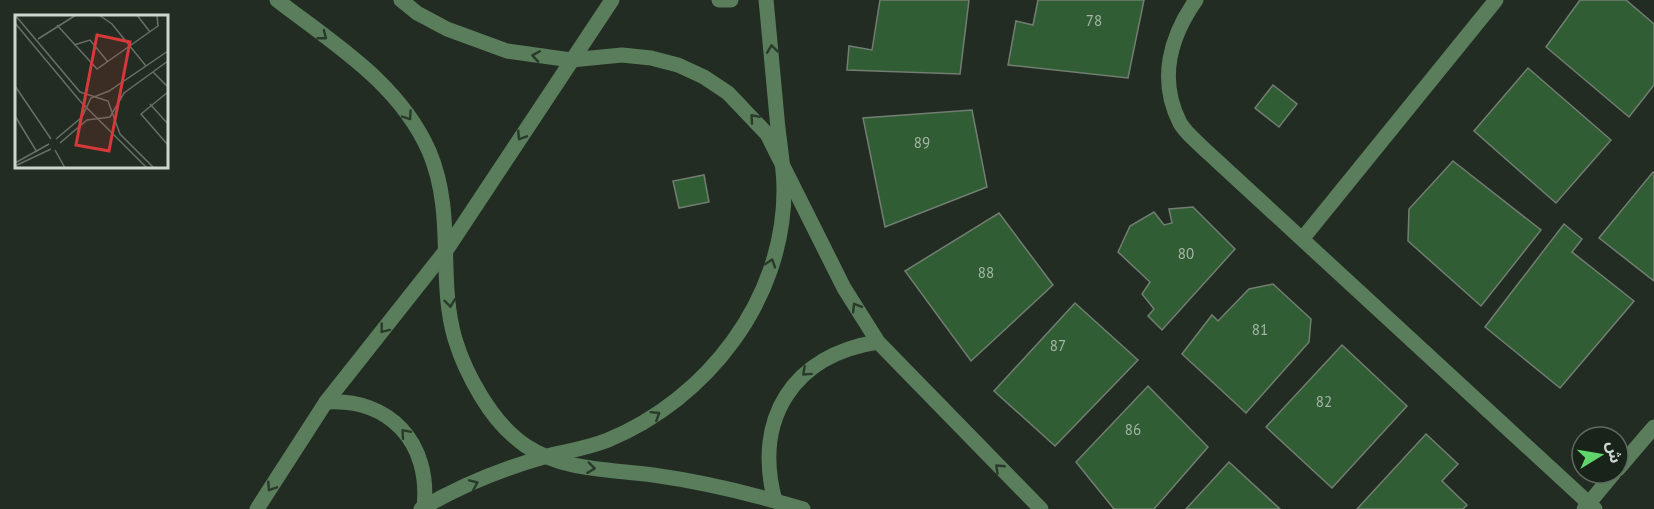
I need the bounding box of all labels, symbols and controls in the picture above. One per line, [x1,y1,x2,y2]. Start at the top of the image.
house number: 78 [1086,11,1102,30]
inset map [15,15,168,168]
one-way arrow [317,28,328,39]
one-way arrow [766,44,778,54]
one-way arrow [531,50,541,62]
one-way arrow [401,109,412,120]
one-way arrow [750,114,761,125]
one-way arrow [517,130,529,140]
house number: 89 [914,133,930,152]
house number: 80 [1178,244,1194,263]
one-way arrow [764,258,776,269]
house number: 88 [978,263,994,282]
one-way arrow [444,298,456,307]
one-way arrow [852,303,863,314]
house number: 81 [1252,320,1268,339]
one-way arrow [380,322,391,333]
house number: 87 [1050,336,1066,355]
one-way arrow [802,365,813,376]
house number: 82 [1316,392,1332,411]
one-way arrow [650,411,660,423]
house number: 86 [1125,420,1141,439]
north arrow [1570,425,1630,485]
one-way arrow [401,429,412,440]
text: ش [1603,439,1627,465]
one-way arrow [587,461,596,474]
one-way arrow [996,464,1006,475]
one-way arrow [468,479,479,491]
one-way arrow [267,481,278,492]

